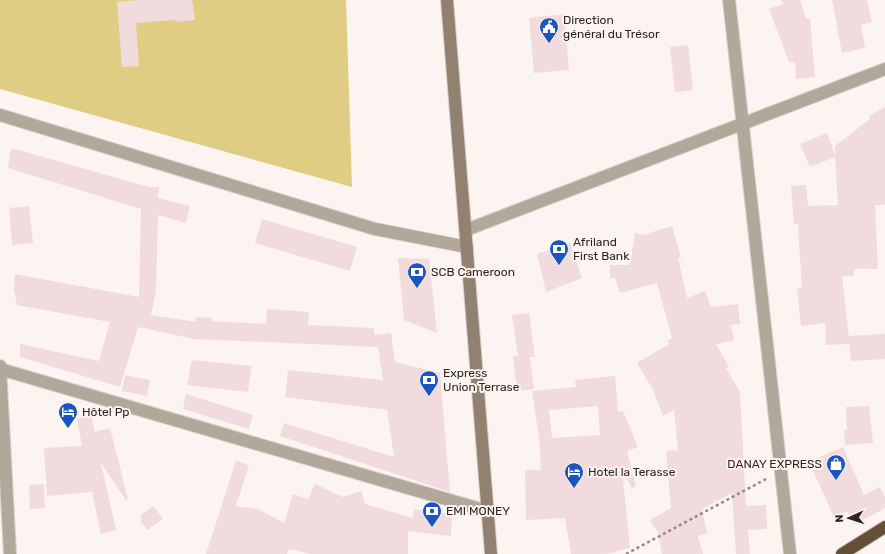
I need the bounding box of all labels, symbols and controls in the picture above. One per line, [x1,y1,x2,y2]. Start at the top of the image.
place label: Direction général du Trésor [563,13,660,41]
public building icon: Direction général du Trésor [538,16,560,44]
place label: Afriland First Bank [573,235,630,263]
bank icon: Afriland First Bank [548,238,570,266]
bank icon: SCB Cameroon [406,261,428,289]
place label: SCB Cameroon [431,265,515,279]
place label: Express Union Terrase [443,366,520,394]
bank icon: Express Union Terrase [418,369,440,397]
hotel icon: Hôtel Pp [57,401,79,429]
place label: Hôtel Pp [82,405,130,419]
shop icon: DANAY EXPRESS [825,453,847,481]
place label: DANAY EXPRESS [727,457,822,471]
hotel icon: Hotel la Terasse [563,461,585,489]
place label: Hotel la Terasse [588,465,676,479]
north arrow [829,498,869,538]
bank icon: EMI MONEY [421,500,443,528]
place label: EMI MONEY [446,504,510,518]
text: N [833,514,846,523]

